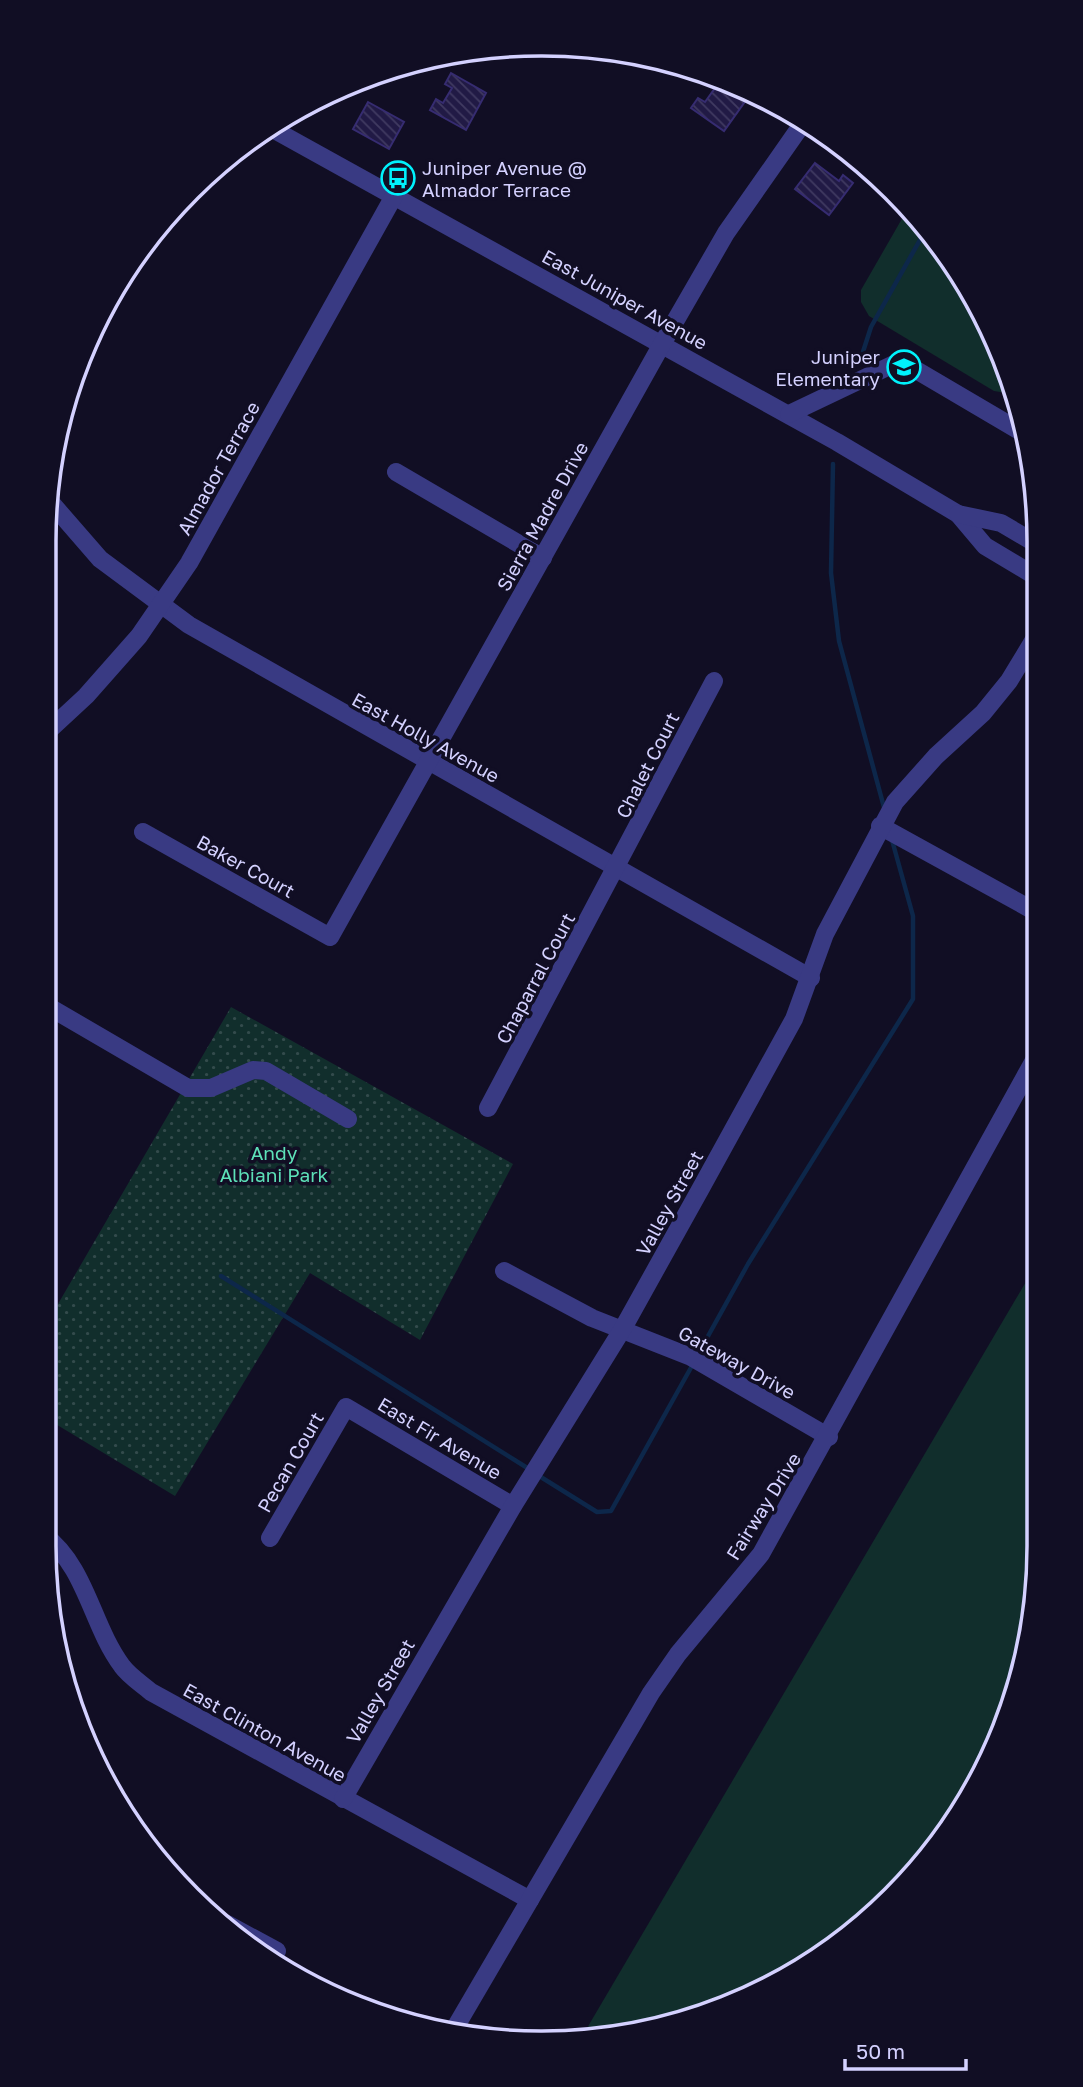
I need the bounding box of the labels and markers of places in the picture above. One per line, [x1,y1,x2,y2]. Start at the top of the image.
place label: Juniper Avenue @ Almador Terrace [422,156,587,201]
bus stop icon: Juniper Avenue @ Almador Terrace [379,159,417,197]
place label: Juniper Elementary [775,345,881,390]
school or university icon: Juniper Elementary [885,348,923,386]

